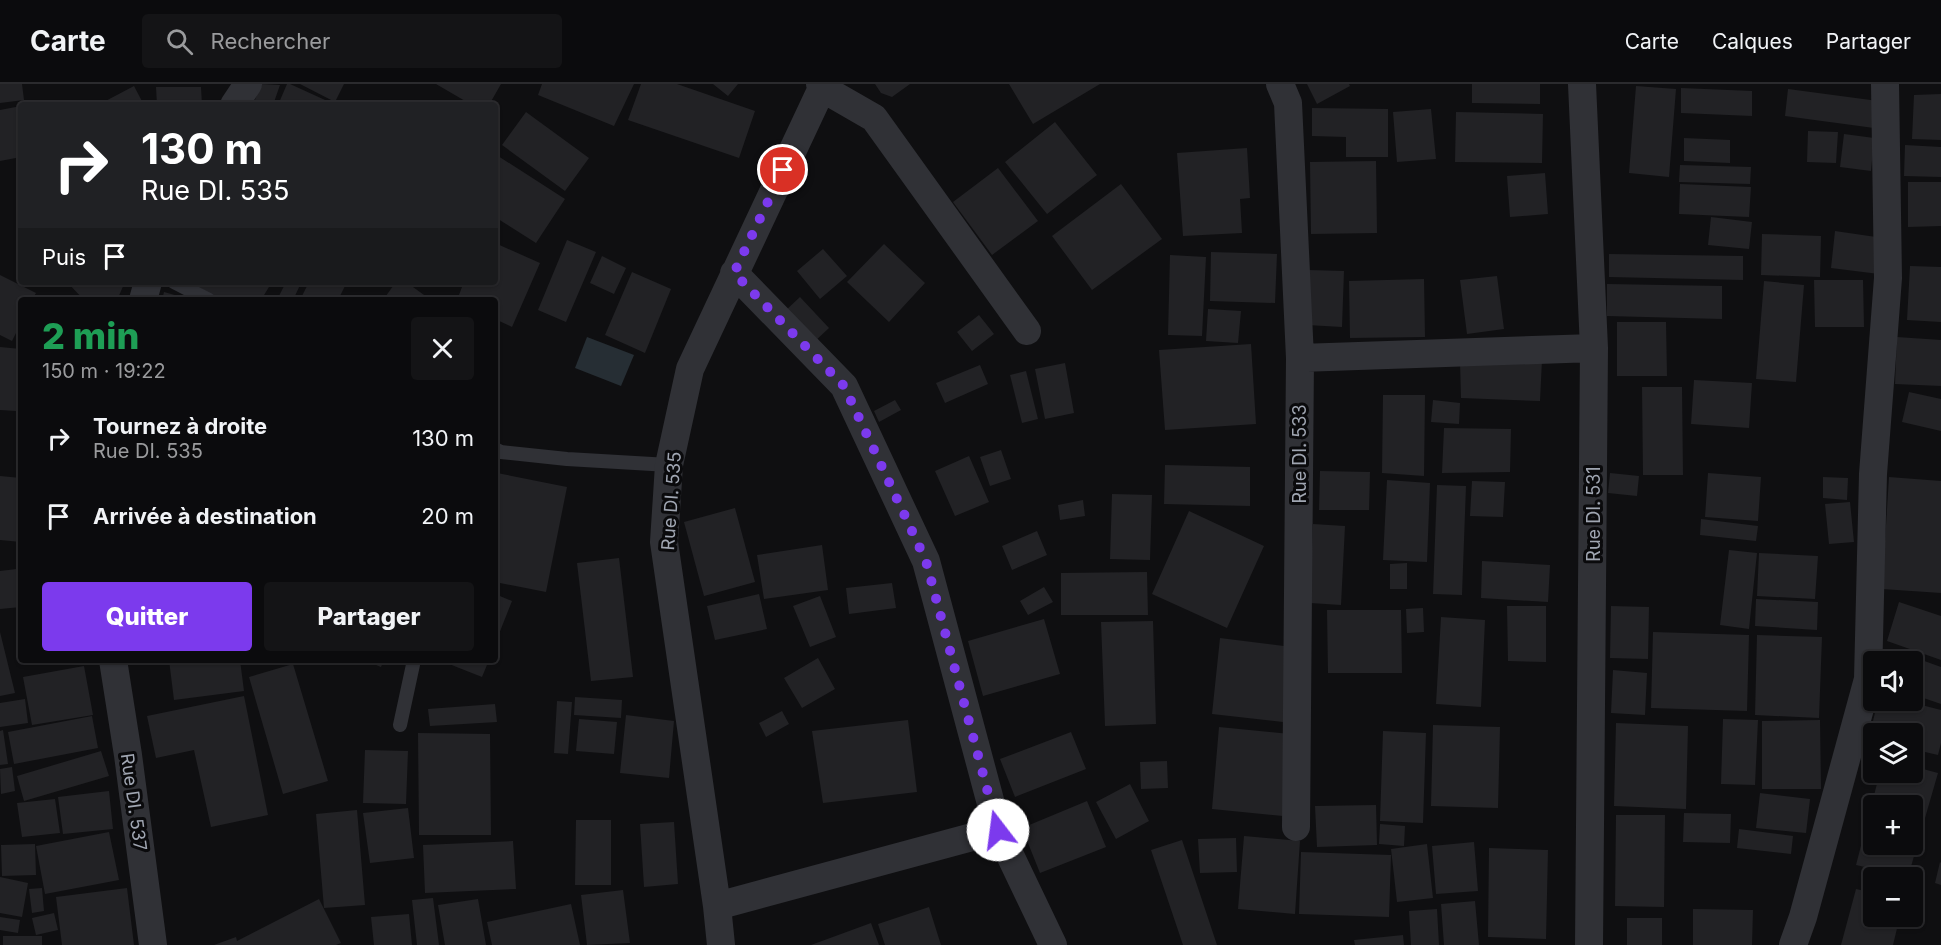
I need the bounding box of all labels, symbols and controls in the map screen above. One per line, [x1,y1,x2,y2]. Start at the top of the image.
search box [142,14,562,68]
text: Carte [30,24,106,58]
icon: search [163,25,196,58]
text: Rechercher [211,28,330,54]
text: Carte [1625,29,1679,54]
text: Calques [1712,29,1793,54]
text: Partager [1826,29,1911,54]
text: 130 m [141,123,263,174]
icon: right [42,126,120,204]
pin [757,144,808,195]
icon: arrive [766,153,799,186]
text: Rue DI. 535 [141,174,289,207]
icon: arrive [98,240,131,273]
text: Puis [42,244,86,270]
text: 2 min [42,314,139,358]
button: close [411,317,474,380]
text: 150 m · 19:22 [42,359,166,383]
street label: Rue DI. 533 [1289,404,1310,504]
text: Tournez à droite [93,413,267,439]
icon: right [42,422,75,455]
text: 130 m [412,425,474,451]
text: Rue DI. 535 [93,439,203,463]
street label: Rue DI. 535 [657,451,685,551]
street label: Rue DI. 531 [1583,466,1604,562]
icon: arrive [42,500,75,533]
text: Arrivée à destination [93,503,317,529]
text: 20 m [421,503,474,529]
button: Quitter [42,582,252,651]
button: Partager [264,582,474,651]
map controls [1863,651,1923,927]
button: sound [1863,651,1923,711]
button: layers [1863,723,1923,783]
street label: Rue DI. 537 [117,752,151,852]
button: + [1863,795,1923,855]
position arrow [966,798,1030,862]
button: − [1863,867,1923,927]

